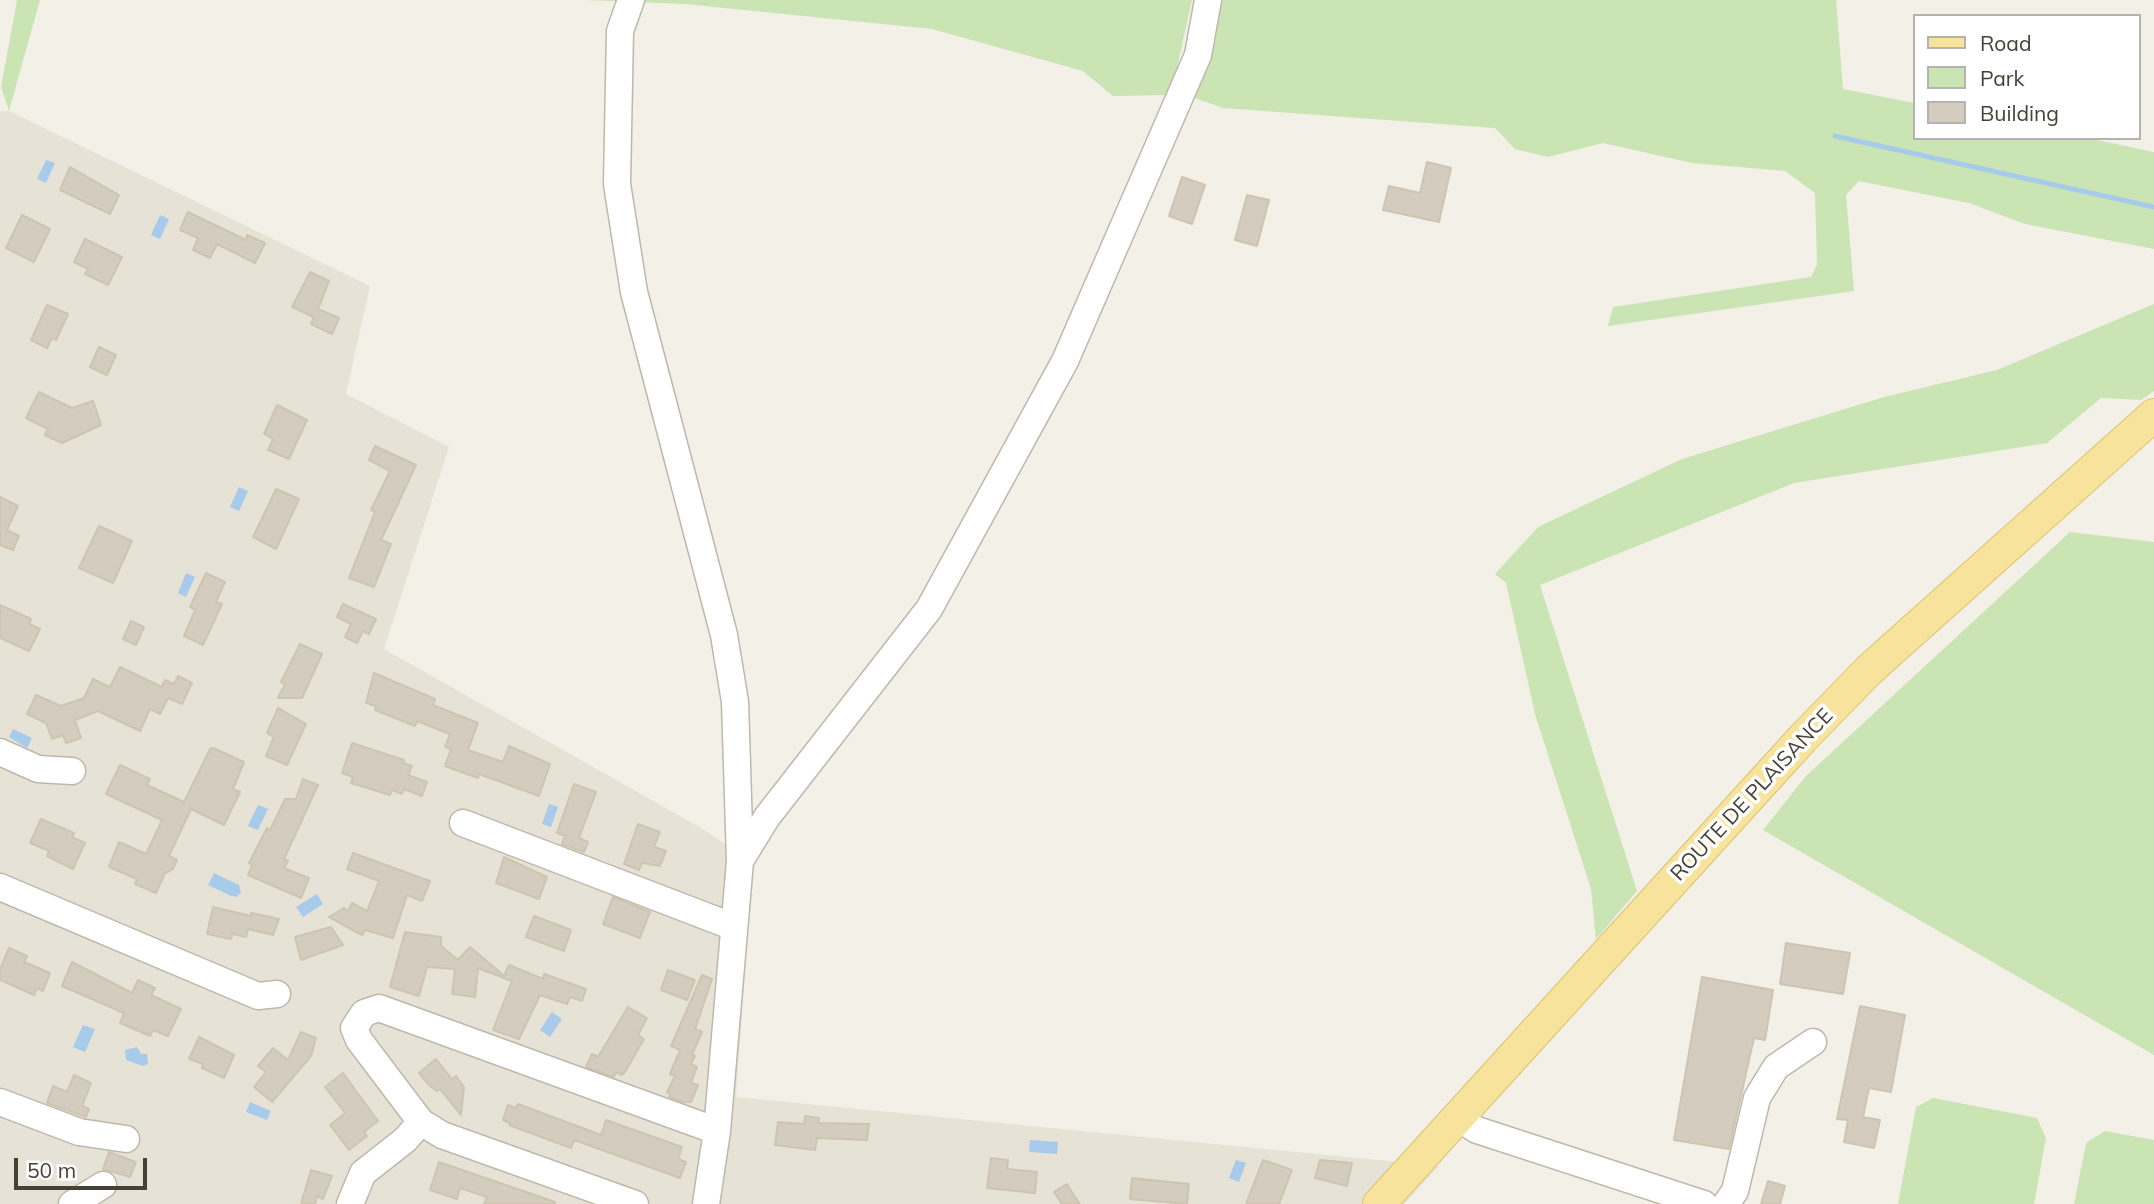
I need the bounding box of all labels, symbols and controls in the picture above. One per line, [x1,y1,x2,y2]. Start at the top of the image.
legend [1912,14,2140,140]
text: Road [1980,30,2031,56]
text: Park [1980,65,2024,91]
text: Building [1980,100,2059,126]
street label: ROUTE DE PLAISANCE [1666,704,1838,886]
scale bar [18,1144,150,1188]
text: 50 m [27,1157,76,1183]

